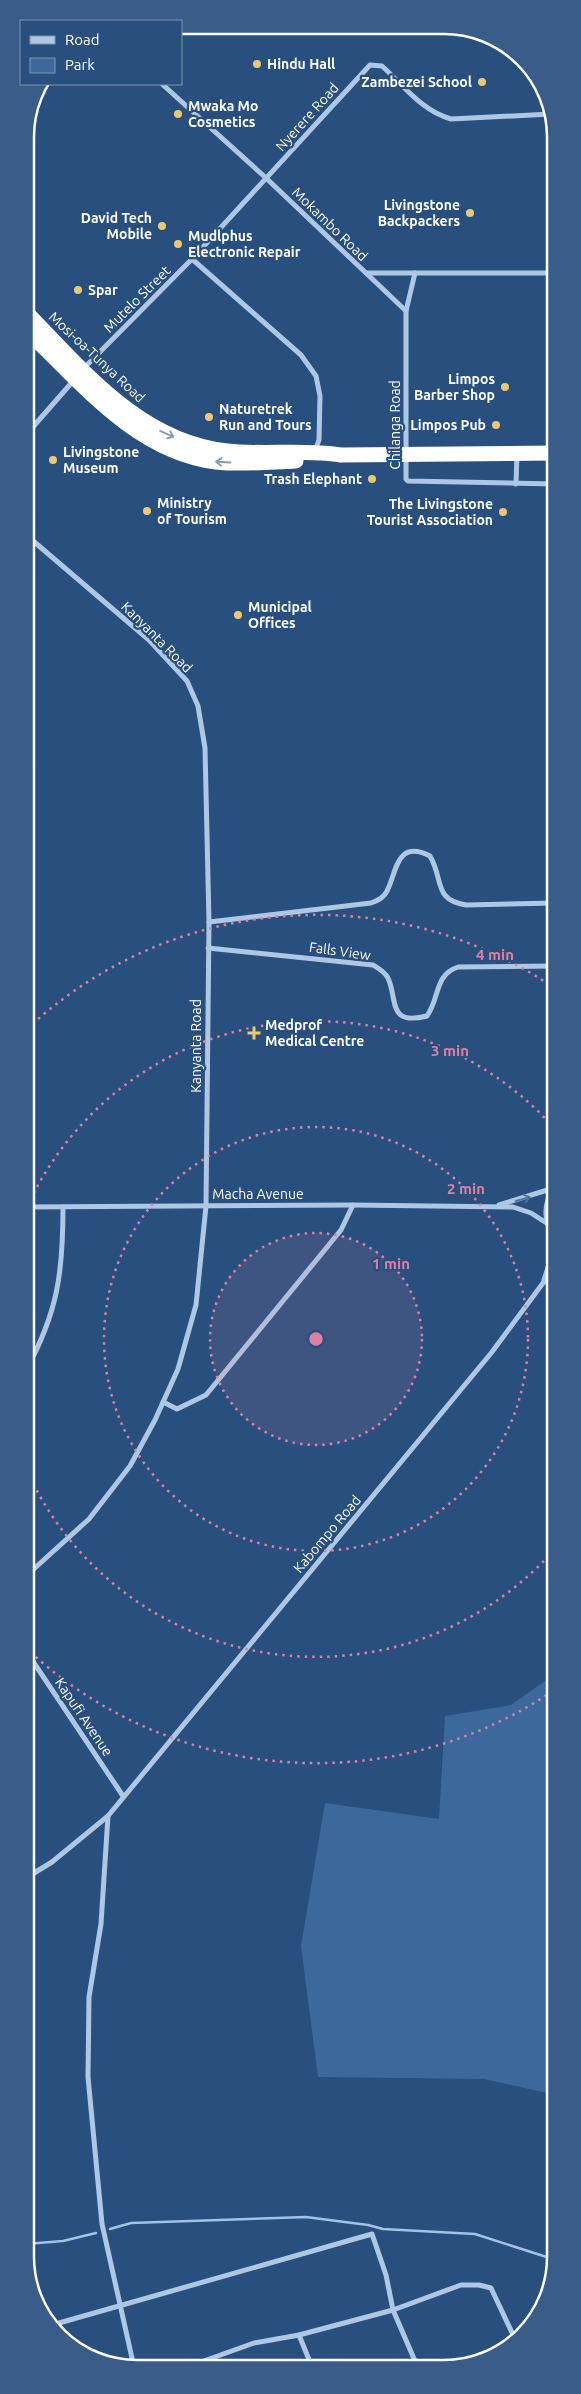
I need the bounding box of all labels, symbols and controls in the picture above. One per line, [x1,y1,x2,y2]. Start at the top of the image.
legend [20,20,182,85]
text: Road [65,31,100,48]
text: Park [65,56,95,73]
place label: Hindu Hall [267,56,335,72]
marker: Hindu Hall [251,58,263,70]
place label: Zambezei School [361,74,472,90]
marker: Zambezei School [476,76,488,88]
street label: Nyerere Road [272,80,342,154]
place label: Mwaka Mo Cosmetics [188,98,258,130]
marker: Mwaka Mo Cosmetics [172,108,184,120]
street label: Mokambo Road [289,184,371,264]
place label: Livingstone Backpackers [378,197,460,229]
marker: Livingstone Backpackers [464,207,476,219]
place label: David Tech Mobile [81,210,152,242]
marker: David Tech Mobile [156,220,168,232]
place label: Mudlphus Electronic Repair [188,228,301,260]
marker: Mudlphus Electronic Repair [172,238,184,250]
street label: Mutelo Street [100,262,174,336]
place label: Spar [88,282,118,298]
marker: Spar [72,284,84,296]
street label: Mosi-oa-Tunya Road [46,308,148,406]
place label: Limpos Barber Shop [414,371,495,403]
street label: Chilanga Road [387,380,403,470]
marker: Limpos Barber Shop [499,381,511,393]
place label: Naturetrek Run and Tours [219,401,312,433]
marker: Naturetrek Run and Tours [203,411,215,423]
place label: Limpos Pub [410,417,486,433]
marker: Limpos Pub [490,419,502,431]
one-way arrow [159,429,174,439]
place label: Livingstone Museum [63,444,139,476]
marker: Livingstone Museum [47,454,59,466]
one-way arrow [215,457,231,466]
place label: Trash Elephant [264,471,362,487]
marker: Trash Elephant [366,473,378,485]
place label: Ministry of Tourism [157,495,227,527]
place label: The Livingstone Tourist Association [367,496,493,528]
marker: Ministry of Tourism [141,505,153,517]
marker: The Livingstone Tourist Association [497,506,509,518]
street label: Kanyanta Road [118,598,196,676]
place label: Municipal Offices [248,599,312,631]
marker: Municipal Offices [232,609,244,621]
street label: Falls View [308,939,372,963]
text: 4 min [476,946,514,963]
street label: Kanyanta Road [188,999,204,1093]
place label: Medprof Medical Centre [265,1017,364,1049]
marker: Medprof Medical Centre [247,1026,261,1040]
text: 3 min [431,1042,469,1059]
text: 2 min [447,1180,485,1197]
street label: Macha Avenue [212,1186,304,1202]
one-way arrow [514,1193,530,1203]
text: 1 min [372,1255,410,1272]
centre of rings [307,1330,325,1348]
street label: Kabompo Road [290,1492,364,1576]
street label: Kapufi Avenue [52,1675,116,1759]

